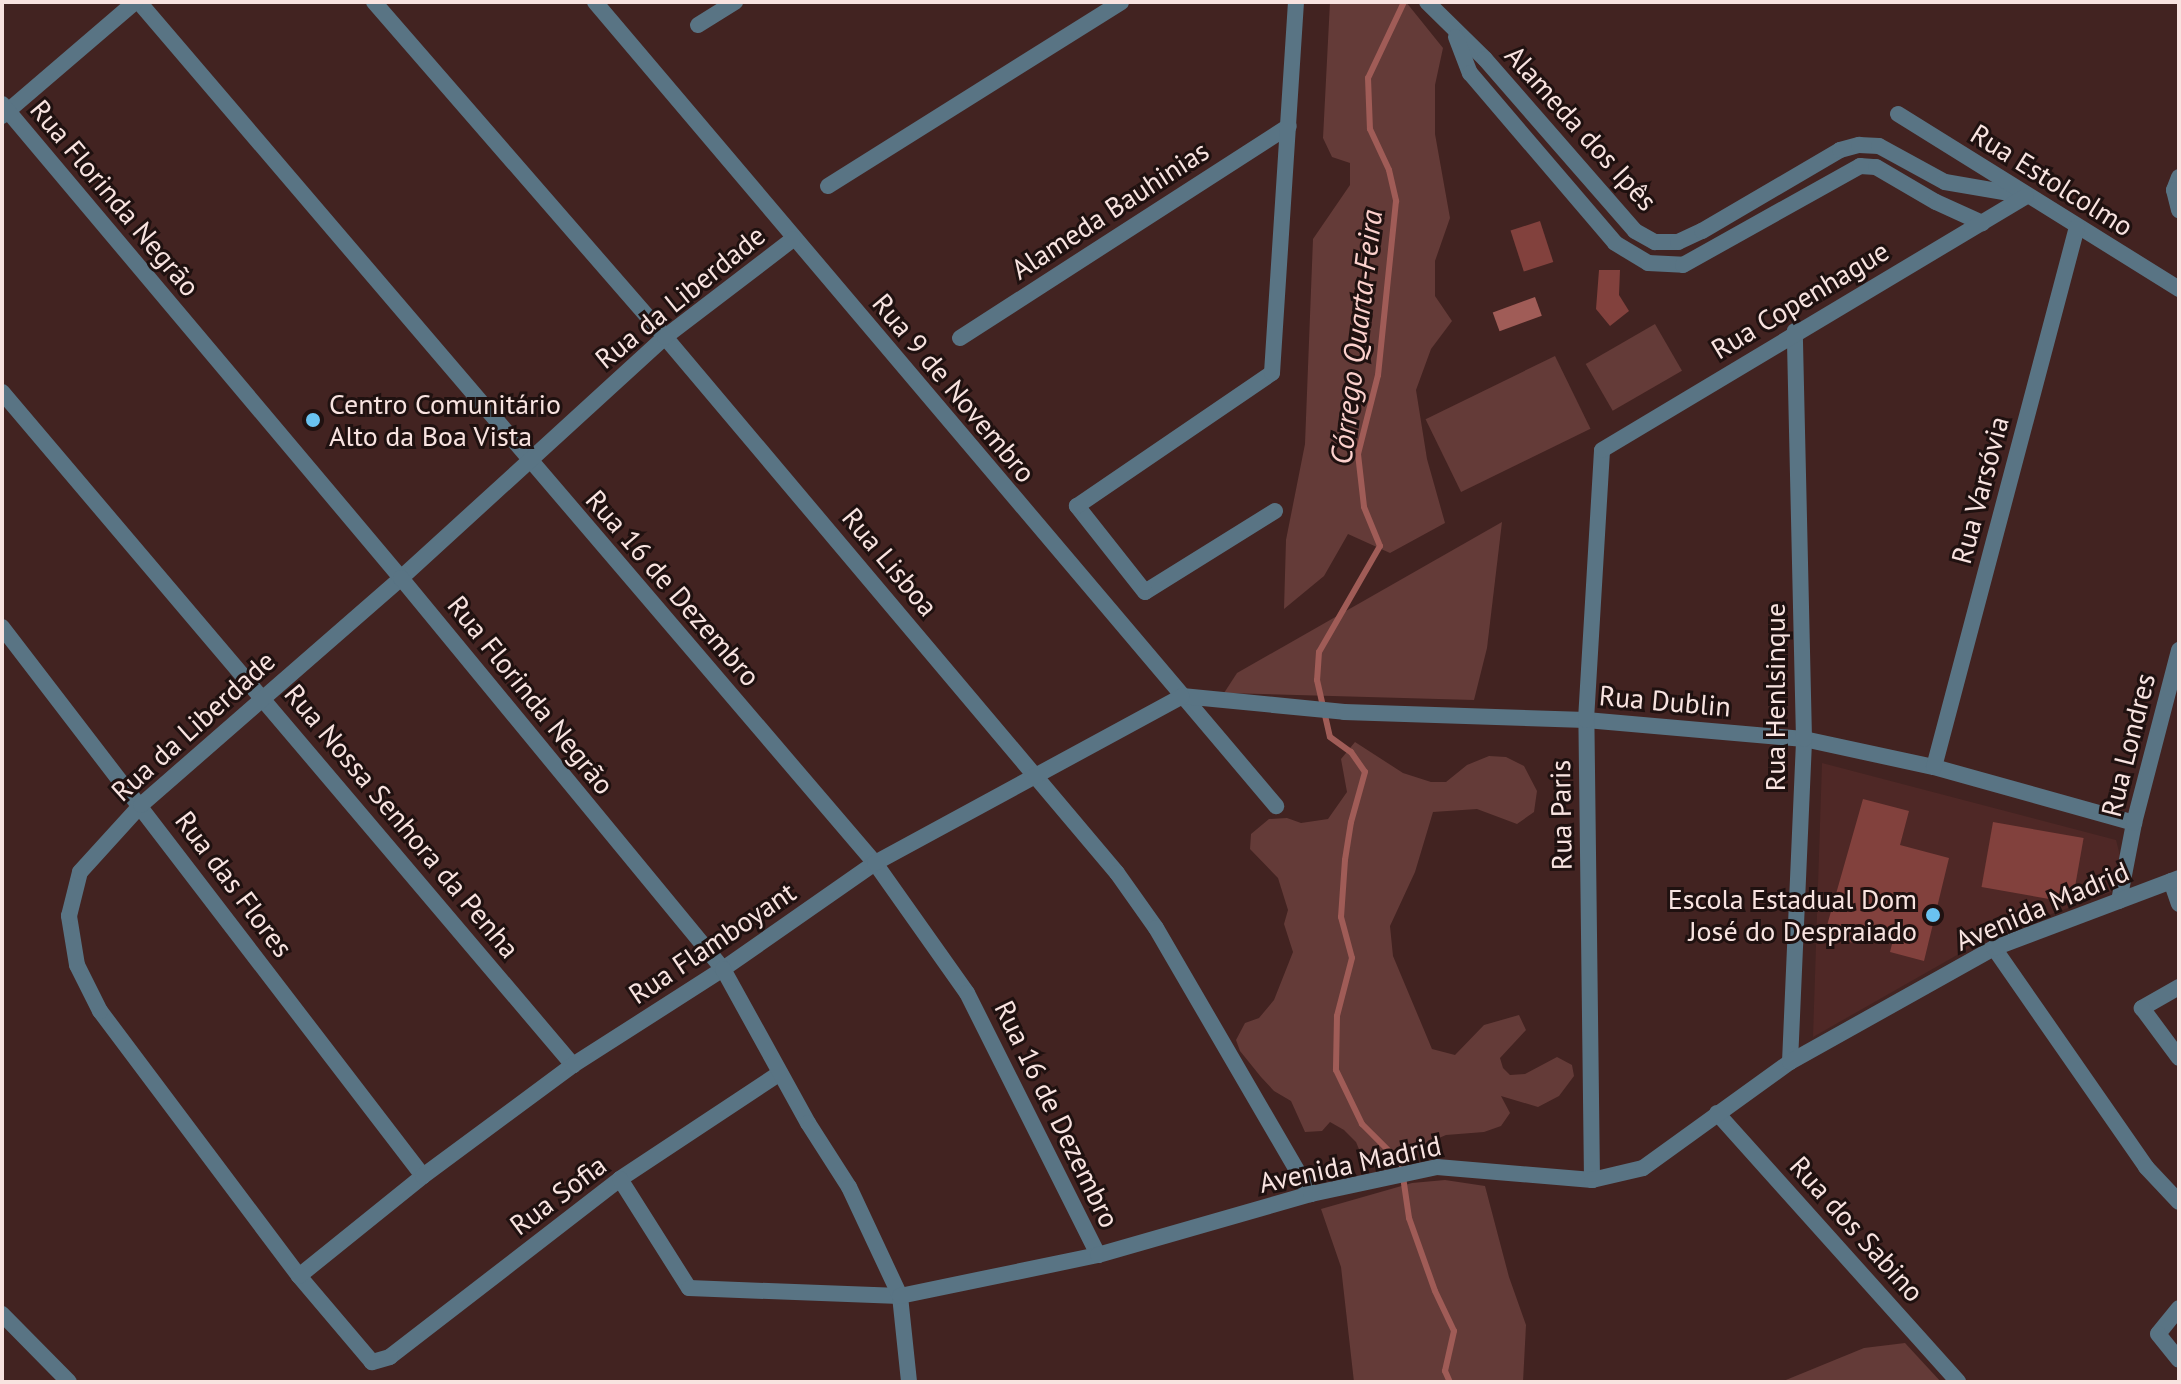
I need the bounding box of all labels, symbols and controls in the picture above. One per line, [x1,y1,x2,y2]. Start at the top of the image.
street label: Alameda dos Ipês [1498,39,1664,217]
street label: Rua Florinda Negrão [23,93,207,303]
street label: Rua Estolcolmo [1965,117,2139,243]
street label: Alameda Bauhinias [1005,134,1215,286]
water label: Córrego Quarta-Feira [1323,208,1389,466]
street label: Rua da Liberdade [588,218,772,376]
street label: Rua Copenhague [1705,234,1895,366]
street label: Rua 9 de Novembro [865,287,1043,489]
place label: Centro Comunitário Alto da Boa Vista [329,387,561,453]
marker: Centro Comunitário Alto da Boa Vista [304,411,322,429]
street label: Rua Varsóvia [1944,412,2016,568]
street label: Rua 16 de Dezembro [579,483,767,693]
street label: Rua Lisboa [835,501,945,623]
street label: Rua Florinda Negrão [441,589,621,801]
street label: Rua Henlsinque [1758,603,1792,791]
street label: Rua da Liberdade [104,644,282,808]
street label: Rua Londres [2094,670,2162,820]
street label: Rua Nossa Senhora da Penha [278,677,526,965]
street label: Rua Dublin [1598,678,1732,724]
street label: Rua Paris [1543,760,1579,870]
street label: Rua das Flores [168,804,300,964]
street label: Avenida Madrid [1950,854,2134,958]
street label: Rua Flamboyant [622,875,802,1011]
place label: Escola Estadual Dom José do Despraiado [1668,882,1917,948]
marker: Escola Estadual Dom José do Despraiado [1924,906,1942,924]
street label: Rua 16 de Dezembro [987,995,1127,1233]
street label: Avenida Madrid [1256,1128,1444,1200]
street label: Rua Sofia [503,1148,613,1242]
street label: Rua dos Sabino [1783,1149,1931,1309]

